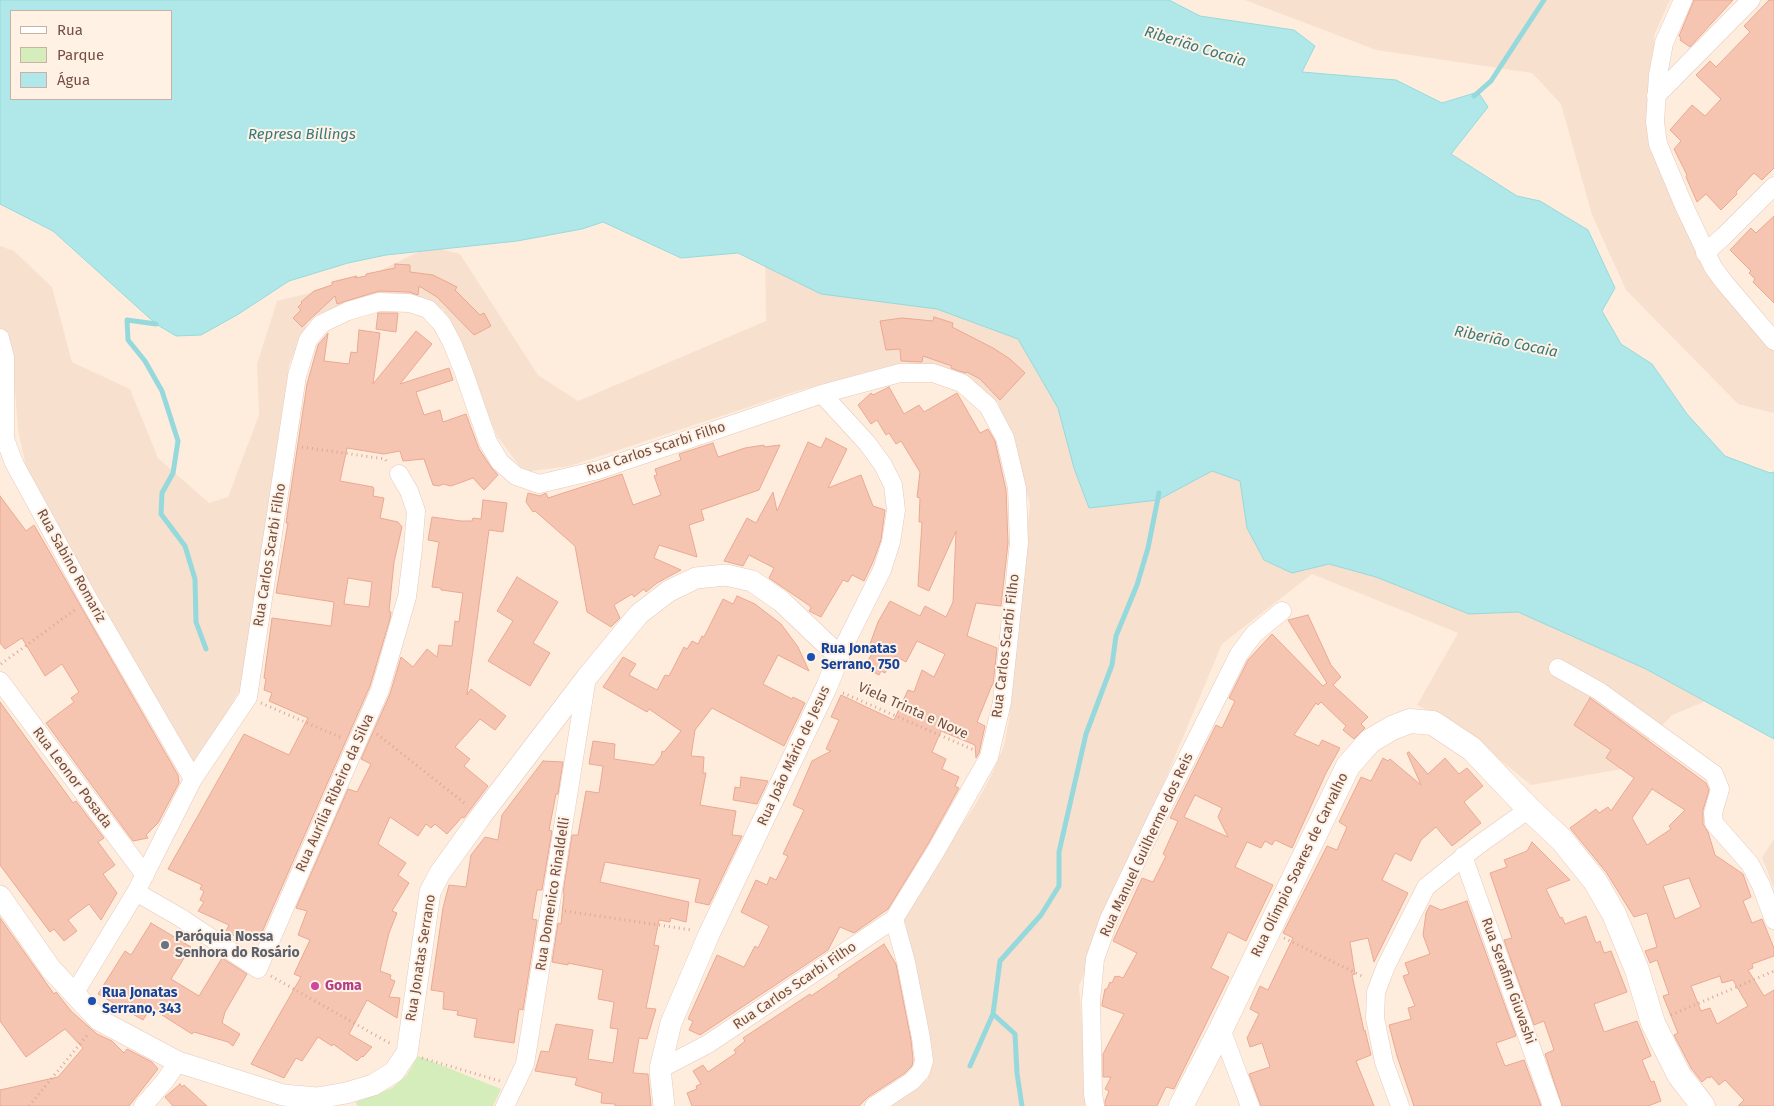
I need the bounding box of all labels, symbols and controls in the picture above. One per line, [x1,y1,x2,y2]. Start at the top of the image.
legend [10,10,172,100]
text: Rua [57,21,83,39]
water label: Riberião Cocaia [1142,23,1248,71]
text: Parque [57,46,104,64]
text: Água [57,71,90,89]
water label: Represa Billings [248,126,356,144]
water label: Riberião Cocaia [1453,322,1559,362]
street label: Rua Carlos Scarbi Filho [584,419,728,479]
street label: Rua Carlos Scarbi Filho [250,482,290,628]
street label: Rua Sabino Romariz [33,506,109,626]
street label: Rua Carlos Scarbi Filho [989,573,1023,719]
place label: Rua Jonatas Serrano, 750 [821,641,900,674]
marker: Rua Jonatas Serrano, 750 [805,651,817,663]
street label: Viela Trinta e Nove [855,679,971,743]
street label: Rua João Mário de Jesus [754,683,834,829]
street label: Rua Aurília Ribeiro da Silva [292,711,378,875]
street label: Rua Leonor Posada [29,724,115,832]
street label: Rua Manuel Guilherme dos Reis [1097,750,1197,940]
street label: Rua Olímpio Soares de Carvalho [1248,770,1352,960]
street label: Rua Domenico Rinaldelli [533,816,573,972]
street label: Rua Jonatas Serrano [403,893,439,1023]
street label: Rua Serafim Giuvashi [1477,916,1539,1046]
place label: Paróquia Nossa Senhora do Rosário [175,929,300,962]
street label: Rua Carlos Scarbi Filho [730,938,860,1034]
marker: Paróquia Nossa Senhora do Rosário [159,939,171,951]
place label: Goma [325,978,362,994]
marker: Goma [309,980,321,992]
place label: Rua Jonatas Serrano, 343 [102,985,181,1018]
marker: Rua Jonatas Serrano, 343 [86,995,98,1007]

